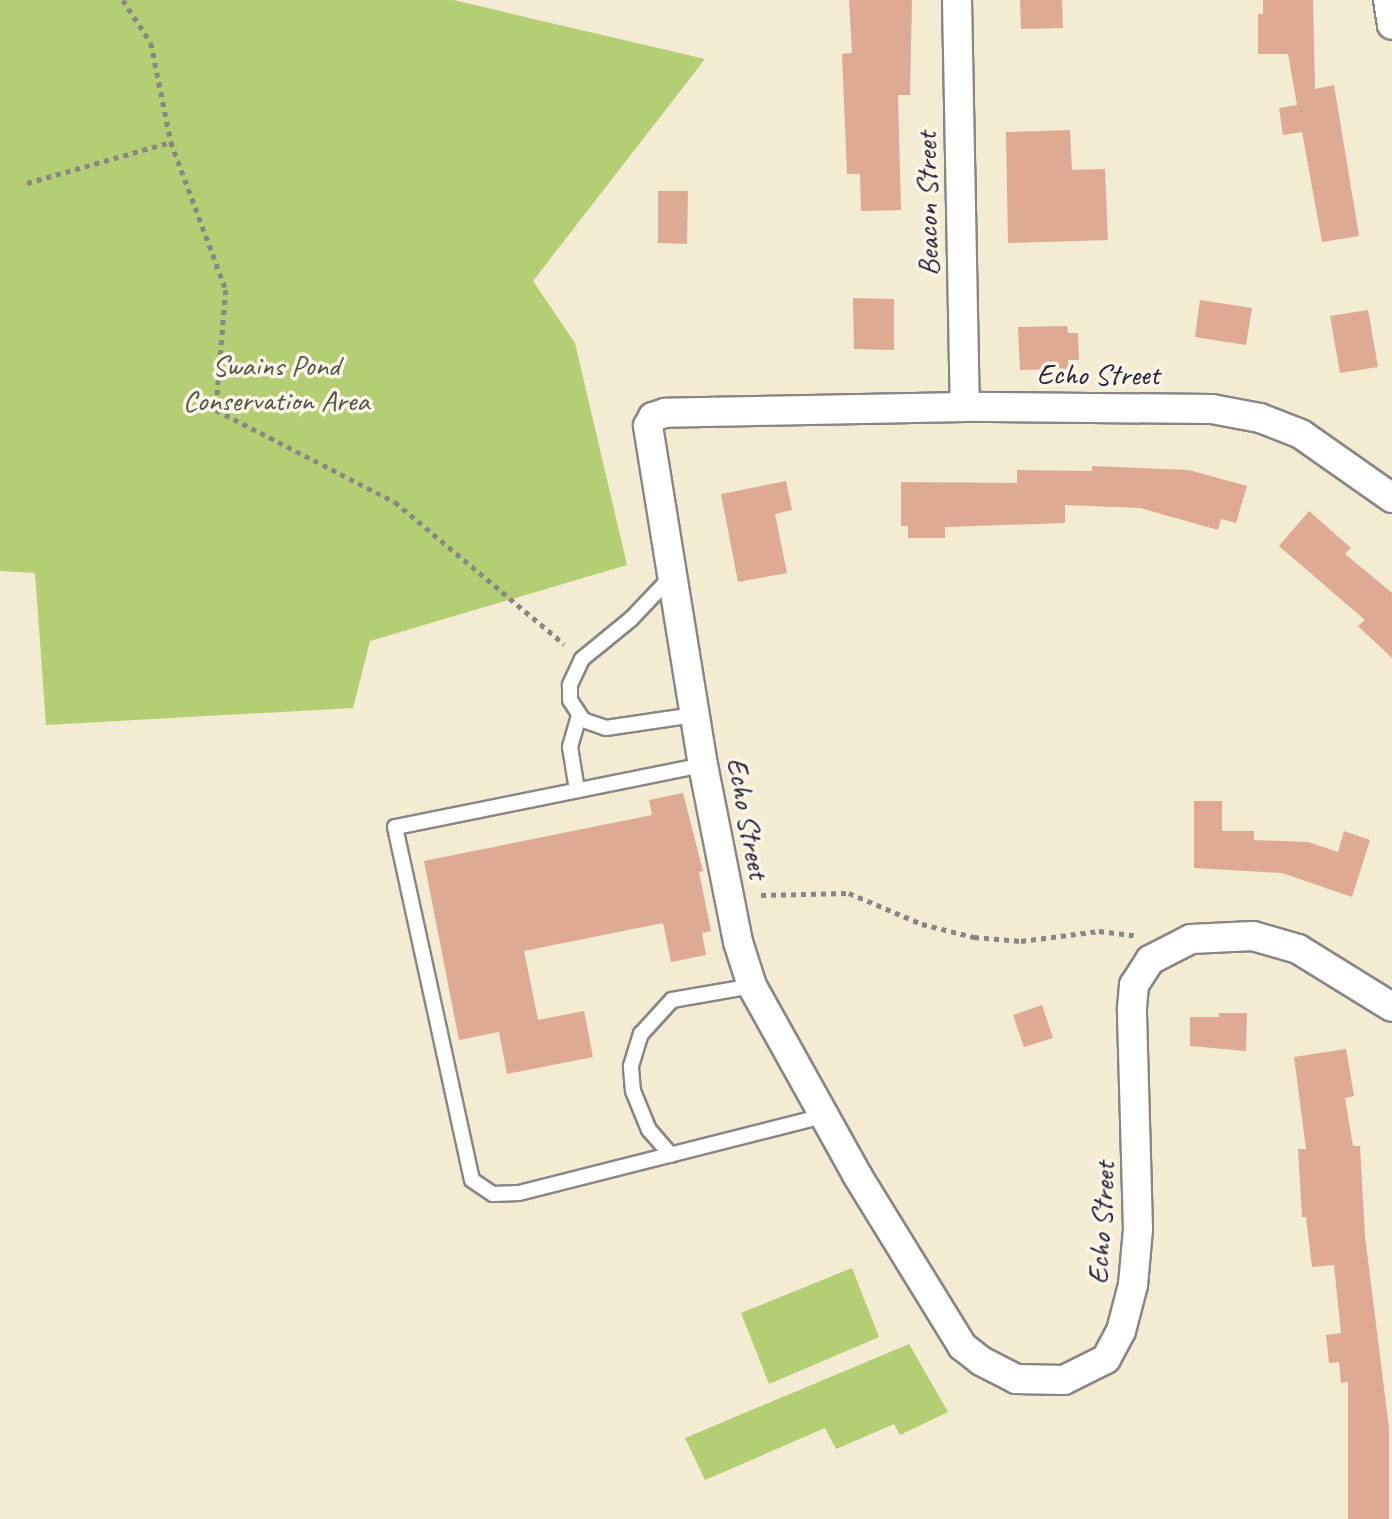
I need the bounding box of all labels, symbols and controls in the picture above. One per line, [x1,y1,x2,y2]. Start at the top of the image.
street label: Beacon Street [908,131,946,277]
park label: Swains Pond Conservation Area [183,347,369,418]
street label: Echo Street [1036,356,1160,392]
street label: Echo Street [719,754,777,882]
street label: Echo Street [1080,1160,1122,1286]

